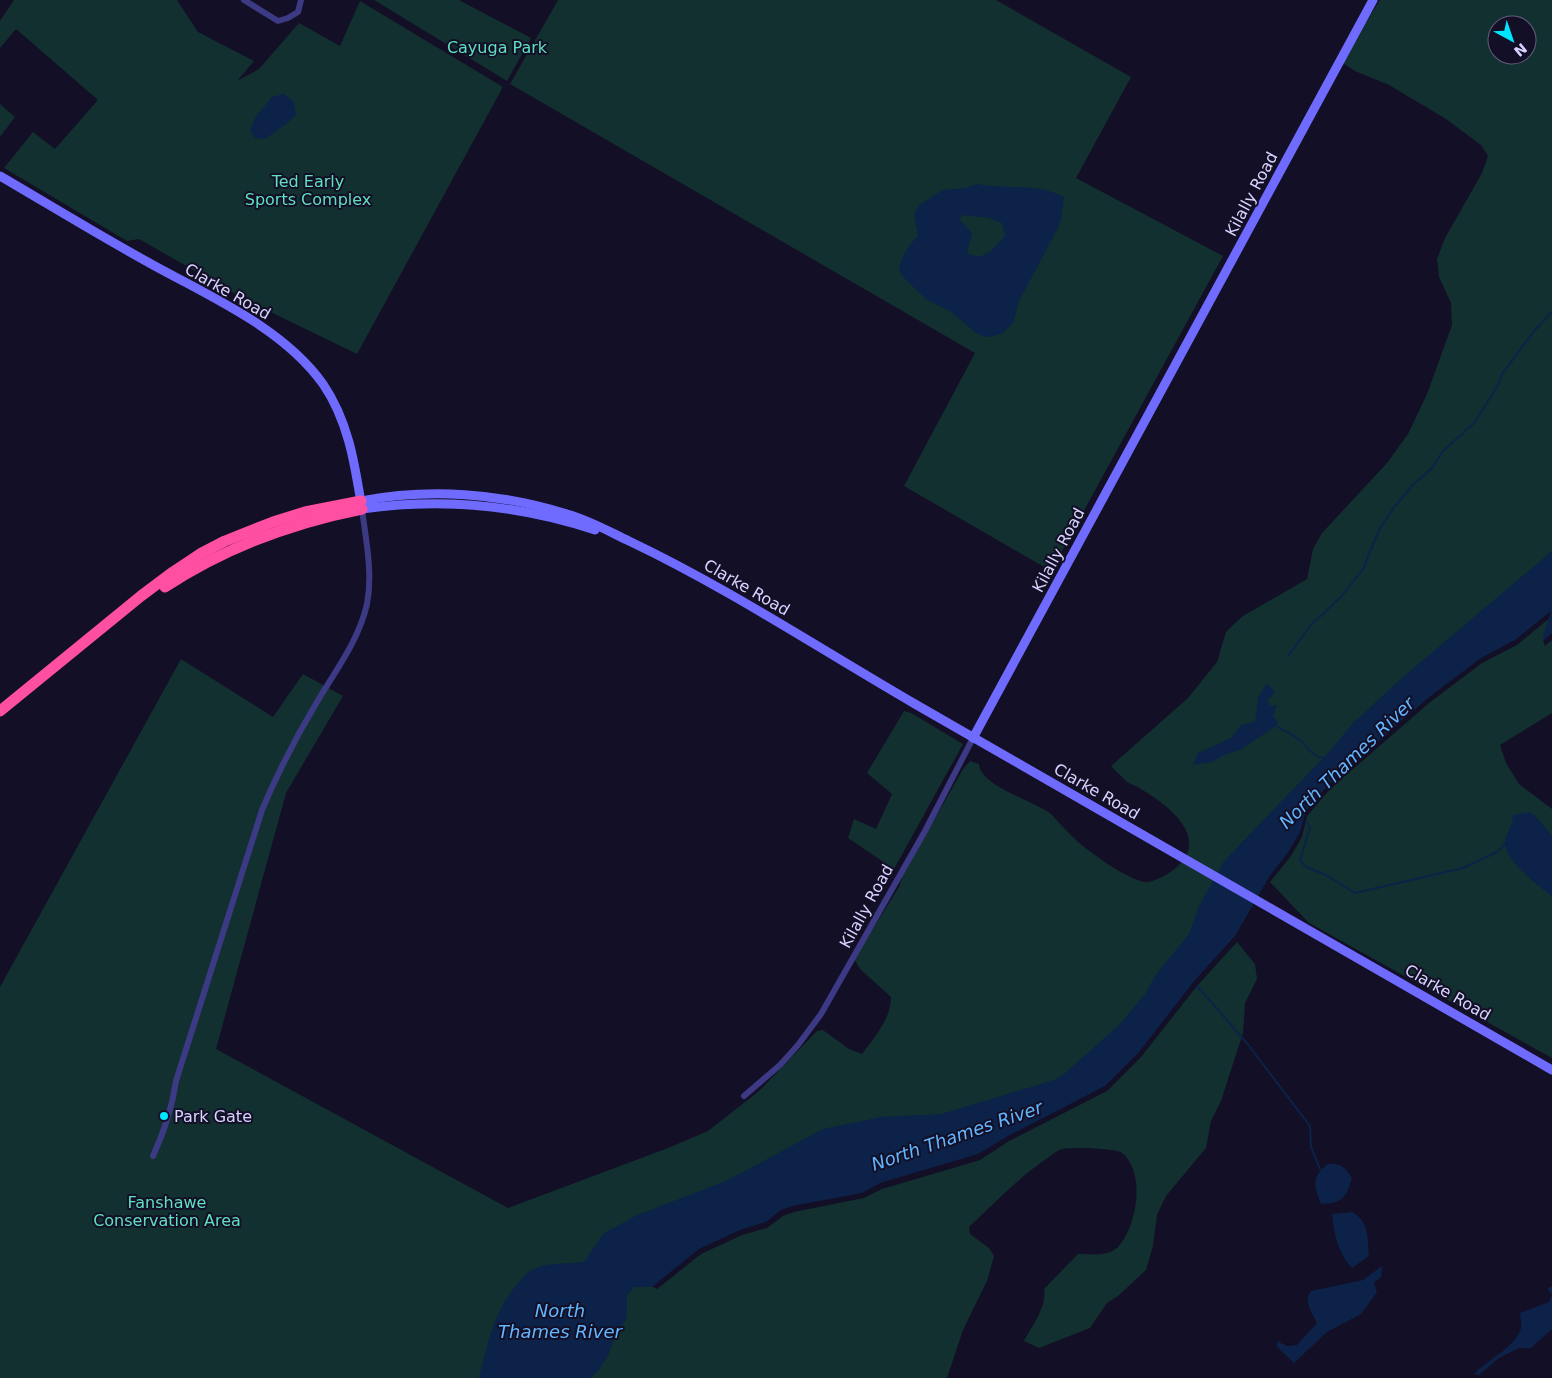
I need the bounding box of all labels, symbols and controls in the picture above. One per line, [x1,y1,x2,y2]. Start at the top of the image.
north arrow [1487,15,1537,65]
park label: Cayuga Park [447,38,548,57]
text: N [1511,40,1530,60]
street label: Kilally Road [1221,149,1282,240]
park label: Ted Early Sports Complex [245,172,371,209]
street label: Clarke Road [182,259,274,324]
street label: Kilally Road [1028,505,1089,596]
street label: Clarke Road [701,555,793,620]
water label: North Thames River [1275,692,1420,833]
street label: Clarke Road [1051,759,1143,824]
street label: Kilally Road [836,861,897,951]
street label: Clarke Road [1402,960,1494,1025]
water label: North Thames River [868,1096,1047,1175]
place label: Park Gate [174,1107,252,1126]
marker: Park Gate [158,1110,170,1122]
park label: Fanshawe Conservation Area [93,1193,241,1230]
water label: North Thames River [498,1300,623,1342]

